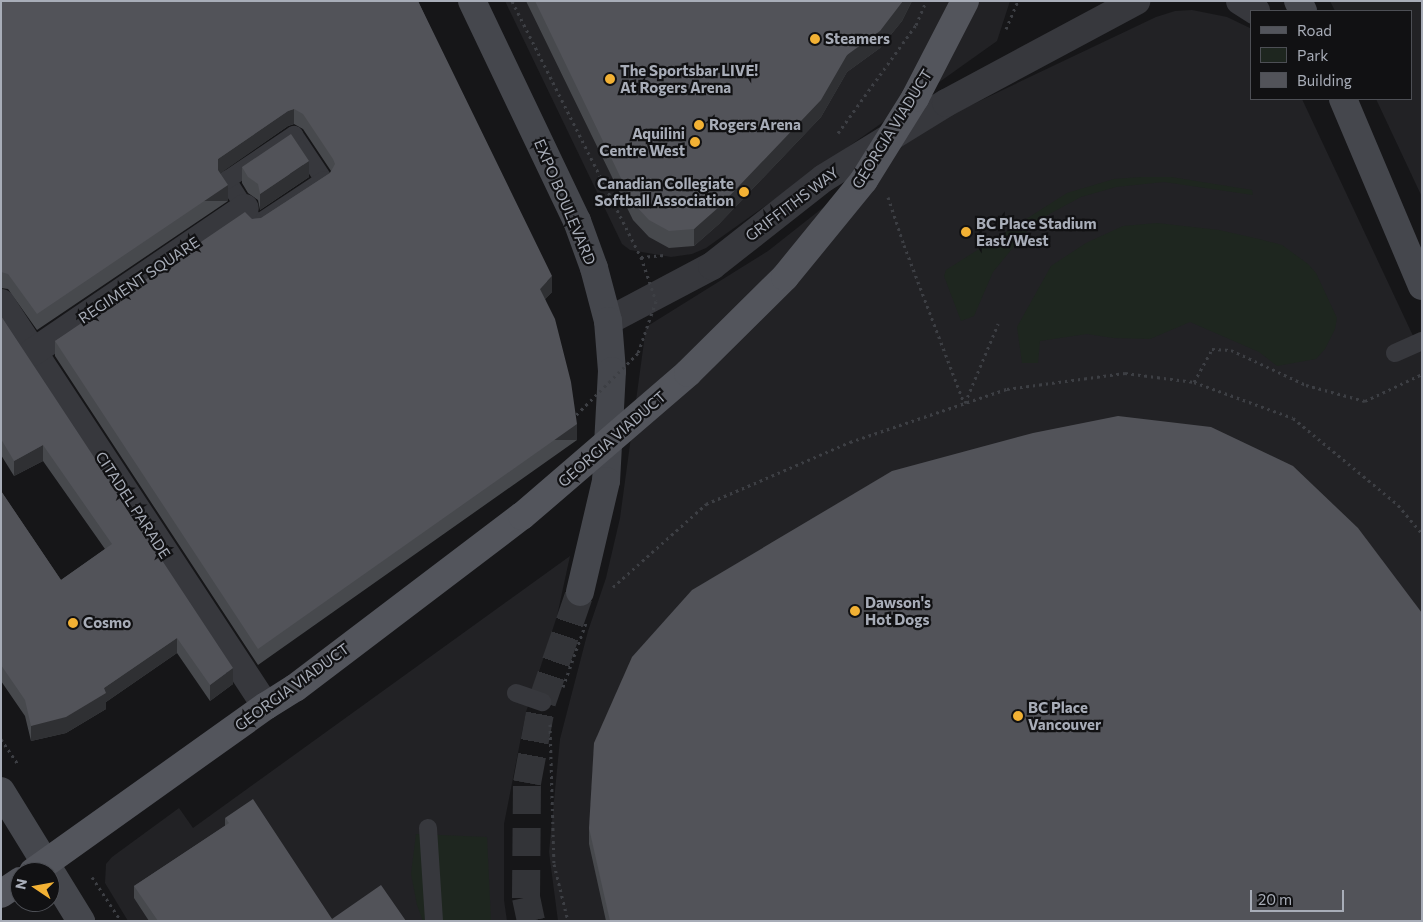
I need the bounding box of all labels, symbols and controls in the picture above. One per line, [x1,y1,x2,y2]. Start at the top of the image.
legend [1250,10,1413,100]
text: Road [1297,21,1332,39]
place label: Steamers [825,30,890,48]
marker: Steamers [809,33,821,45]
text: Park [1297,46,1328,64]
place label: The Sportsbar LIVE! At Rogers Arena [620,61,758,96]
street label: GEORGIA VIADUCT [848,66,936,192]
text: Building [1297,71,1352,89]
marker: The Sportsbar LIVE! At Rogers Arena [604,73,616,85]
place label: Rogers Arena [709,116,801,134]
marker: Rogers Arena [693,119,705,131]
place label: Aquilini Centre West [599,124,685,159]
marker: Aquilini Centre West [689,136,701,148]
street label: EXPO BOULEVARD [530,137,600,267]
street label: GRIFFITHS WAY [742,163,842,245]
place label: Canadian Collegiate Softball Association [595,174,734,209]
marker: Canadian Collegiate Softball Association [738,186,750,198]
place label: BC Place Stadium East/West [976,214,1097,249]
marker: BC Place Stadium East/West [960,226,972,238]
street label: REGIMENT SQUARE [75,233,203,327]
street label: GEORGIA VIADUCT [554,387,670,491]
street label: CITADEL PARADE [92,448,174,562]
place label: Dawson's Hot Dogs [865,593,931,628]
marker: Dawson's Hot Dogs [849,605,861,617]
place label: Cosmo [83,614,131,632]
marker: Cosmo [67,617,79,629]
street label: GEORGIA VIADUCT [231,639,353,735]
place label: BC Place Vancouver [1028,698,1101,733]
marker: BC Place Vancouver [1012,710,1024,722]
north arrow [10,862,60,912]
text: N [11,877,30,891]
scale bar [1253,880,1347,912]
text: 20 m [1258,890,1292,908]

